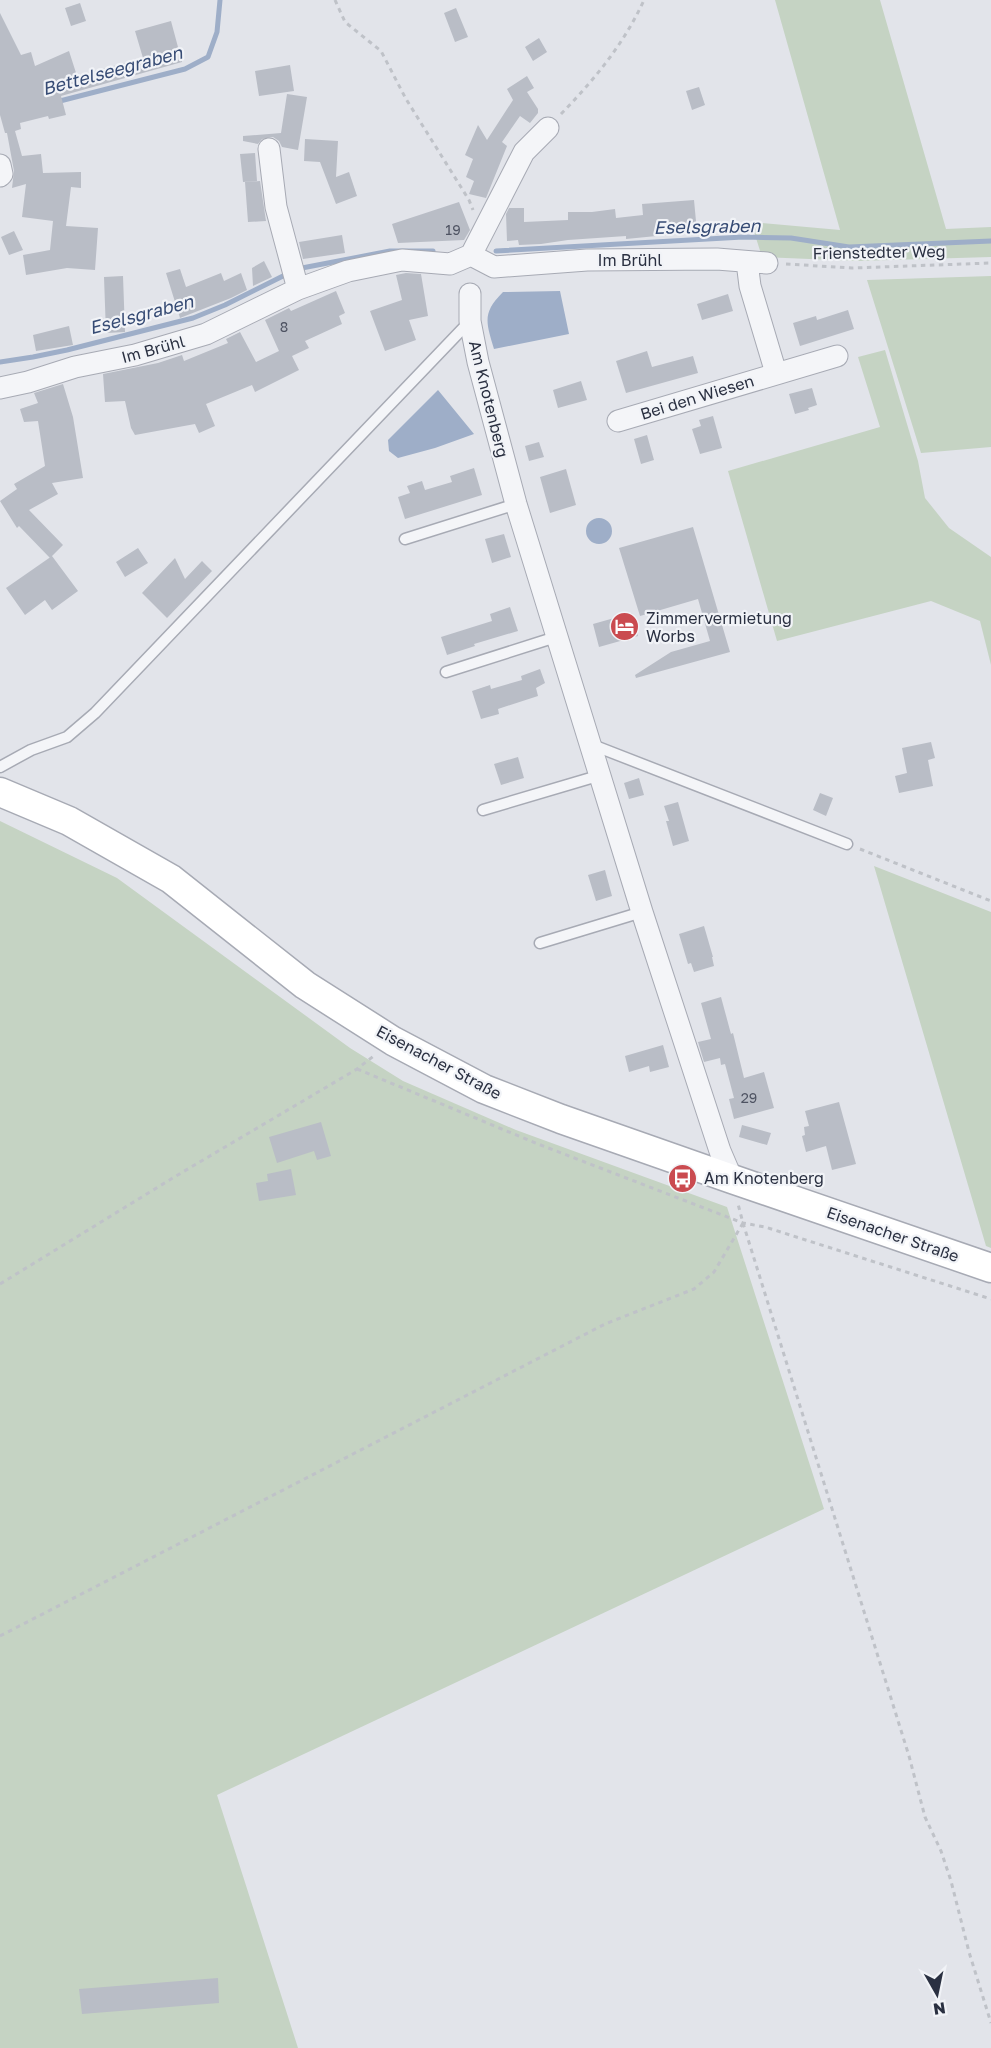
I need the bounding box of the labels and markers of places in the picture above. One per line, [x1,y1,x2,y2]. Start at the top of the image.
place label: Zimmervermietung Worbs [646,608,792,646]
hotel icon: Zimmervermietung Worbs [609,611,641,643]
bus stop icon: Am Knotenberg [667,1162,699,1194]
place label: Am Knotenberg [704,1168,824,1188]

